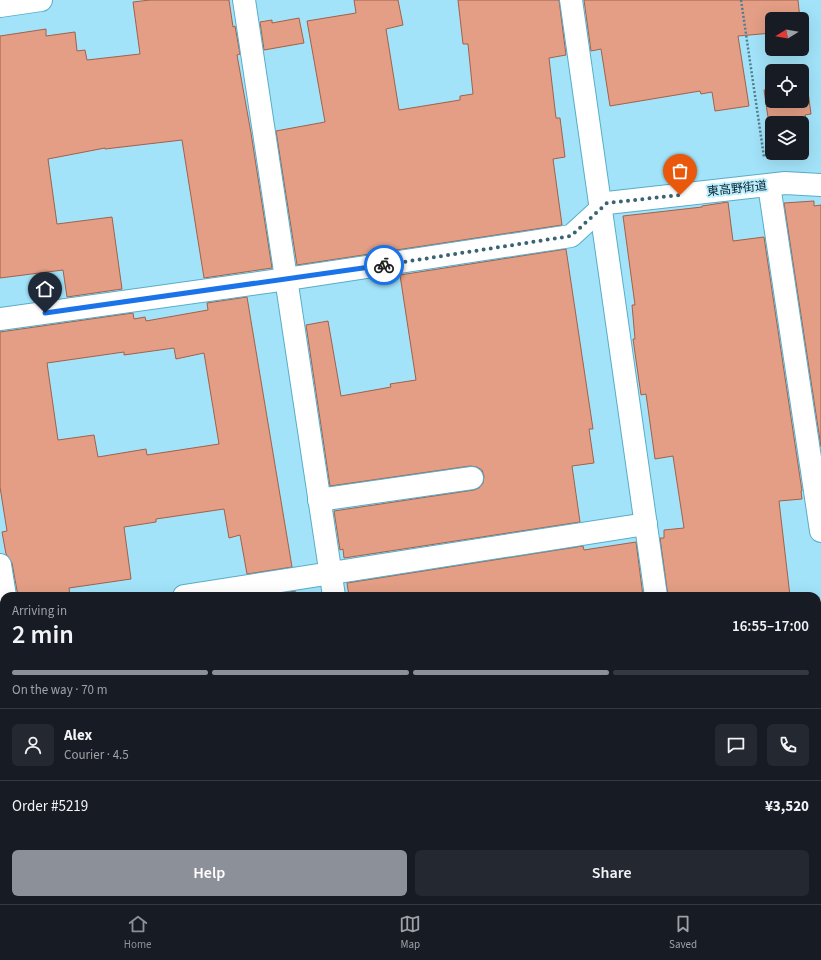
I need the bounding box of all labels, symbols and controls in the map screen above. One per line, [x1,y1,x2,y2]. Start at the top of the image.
north arrow [765,12,809,56]
map controls [765,12,809,160]
button: locate [765,64,809,108]
button: layers [765,116,809,160]
pin [663,154,697,195]
icon: bag [669,160,691,182]
street label: 東高野街道 [706,177,768,201]
courier [364,245,404,285]
icon: bike [373,254,395,276]
pin [28,272,62,313]
icon: home [34,278,56,300]
text: Arriving in [12,602,67,620]
text: 2 min [12,616,74,653]
text: 16:55–17:00 [732,616,809,637]
text: On the way · 70 m [12,681,107,699]
button: person [12,724,54,766]
button: chat [715,724,757,766]
button: phone [767,724,809,766]
text: Alex [64,725,92,746]
text: Courier · 4.5 [64,746,129,764]
text: Order #5219 [12,796,88,817]
text: ¥3,520 [765,796,809,817]
button: Help [12,850,407,896]
button: Share [415,850,809,896]
tab: Home [124,913,152,952]
tab: Map [399,913,421,952]
tab: Saved [669,913,697,952]

